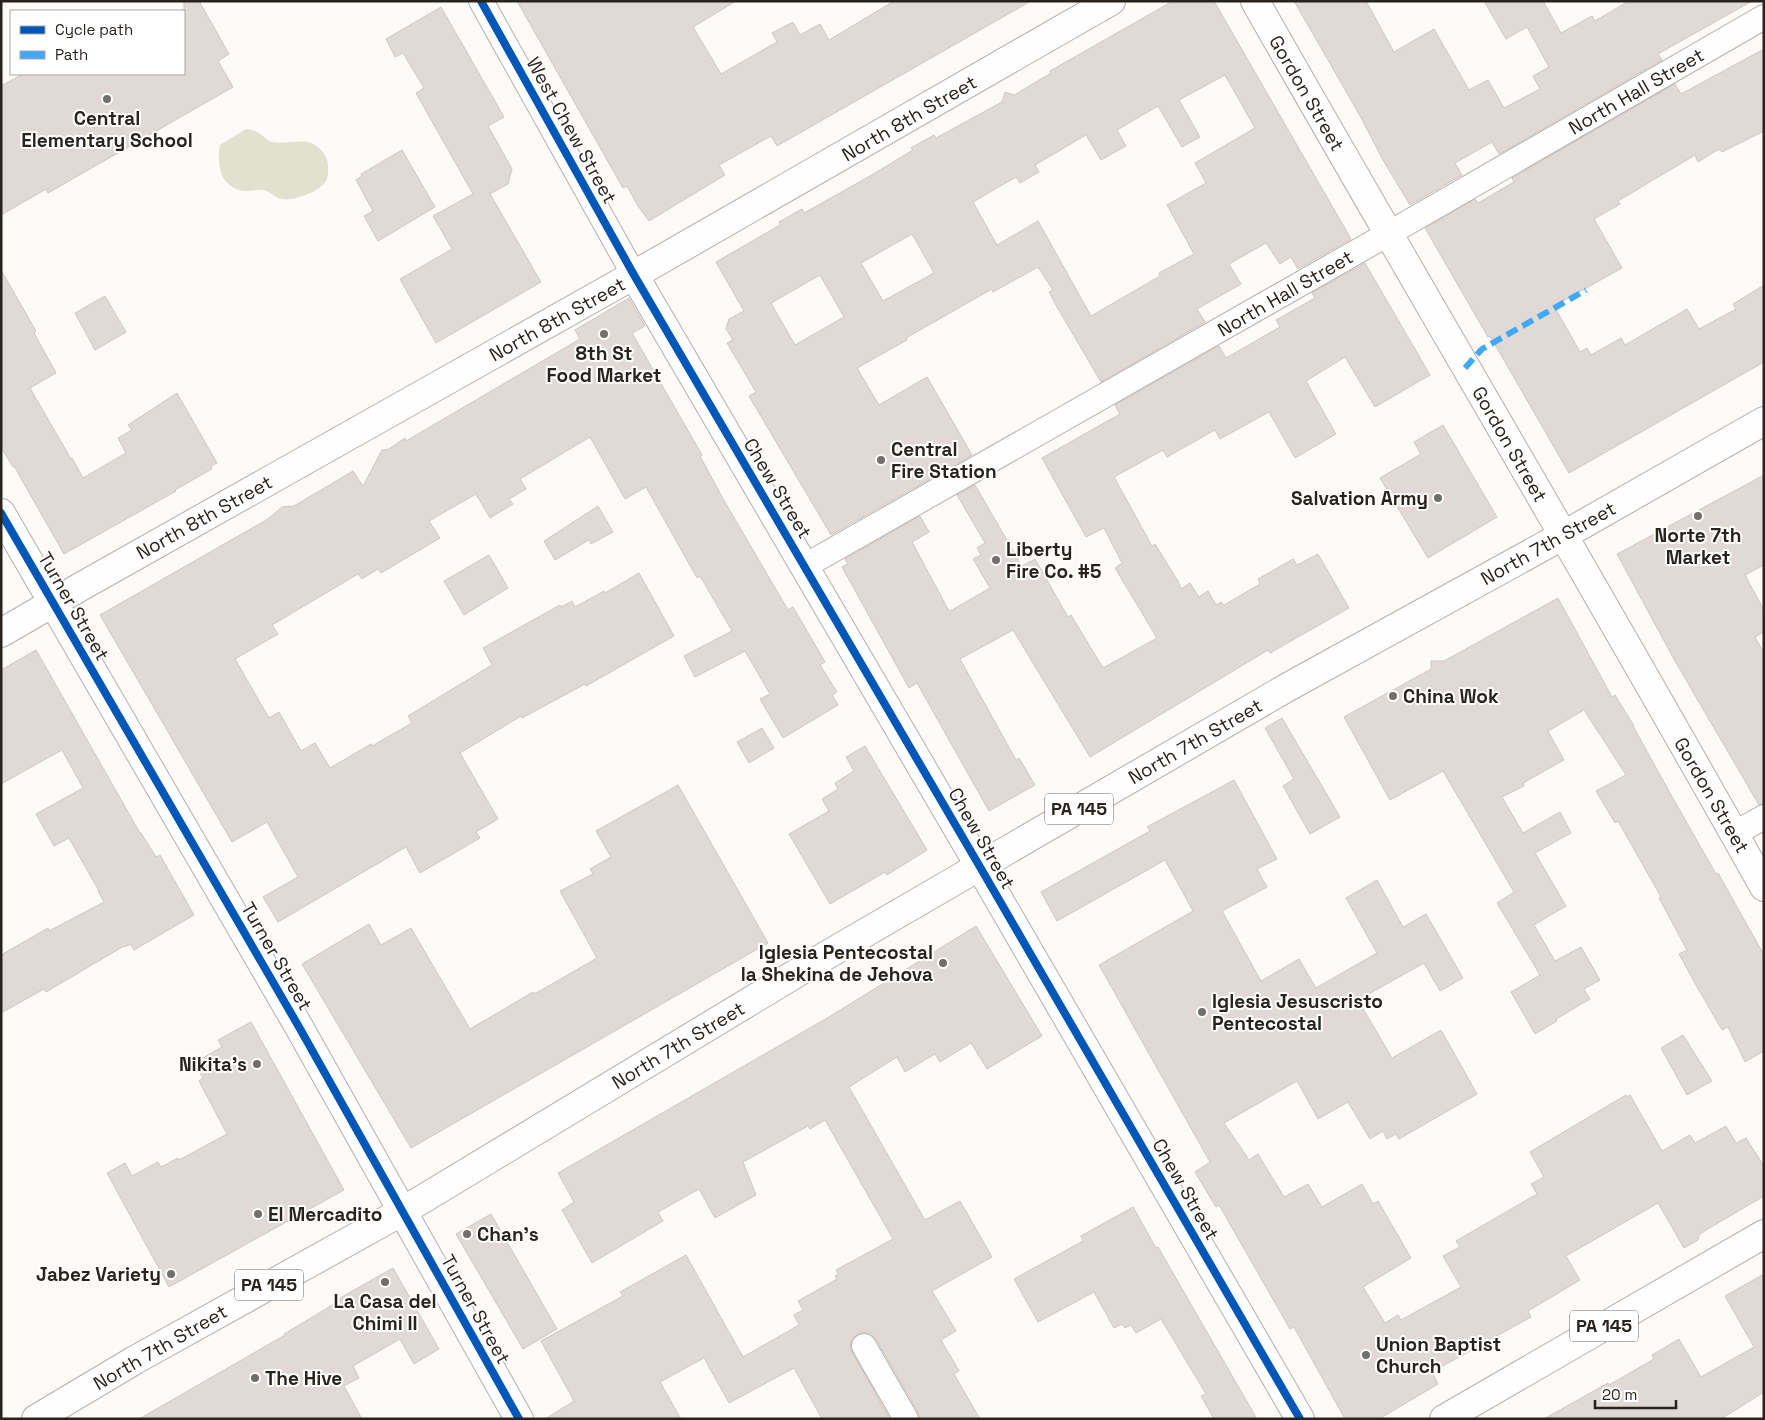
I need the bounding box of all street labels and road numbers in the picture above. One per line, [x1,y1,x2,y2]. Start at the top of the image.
street label: Gordon Street [1263,31,1350,156]
street label: North Hall Street [1564,42,1709,140]
street label: West Chew Street [521,52,622,208]
street label: North 8th Street [837,70,981,167]
street label: North Hall Street [1213,244,1358,342]
street label: North 8th Street [485,272,630,367]
street label: Gordon Street [1466,382,1553,507]
street label: Chew Street [738,433,817,543]
street label: North 8th Street [132,470,277,565]
street label: North 7th Street [1476,496,1620,591]
street label: Turner Street [32,547,115,665]
street label: North 7th Street [1124,693,1267,790]
street label: Gordon Street [1668,733,1755,858]
street label: Chew Street [942,783,1021,893]
road number: PA 145 [1045,794,1113,824]
street label: Turner Street [235,897,318,1015]
street label: North 7th Street [607,996,749,1095]
street label: Chew Street [1146,1134,1225,1244]
street label: Turner Street [435,1250,516,1368]
road number: PA 145 [235,1270,303,1300]
street label: North 7th Street [89,1299,232,1396]
road number: PA 145 [1570,1310,1638,1342]

